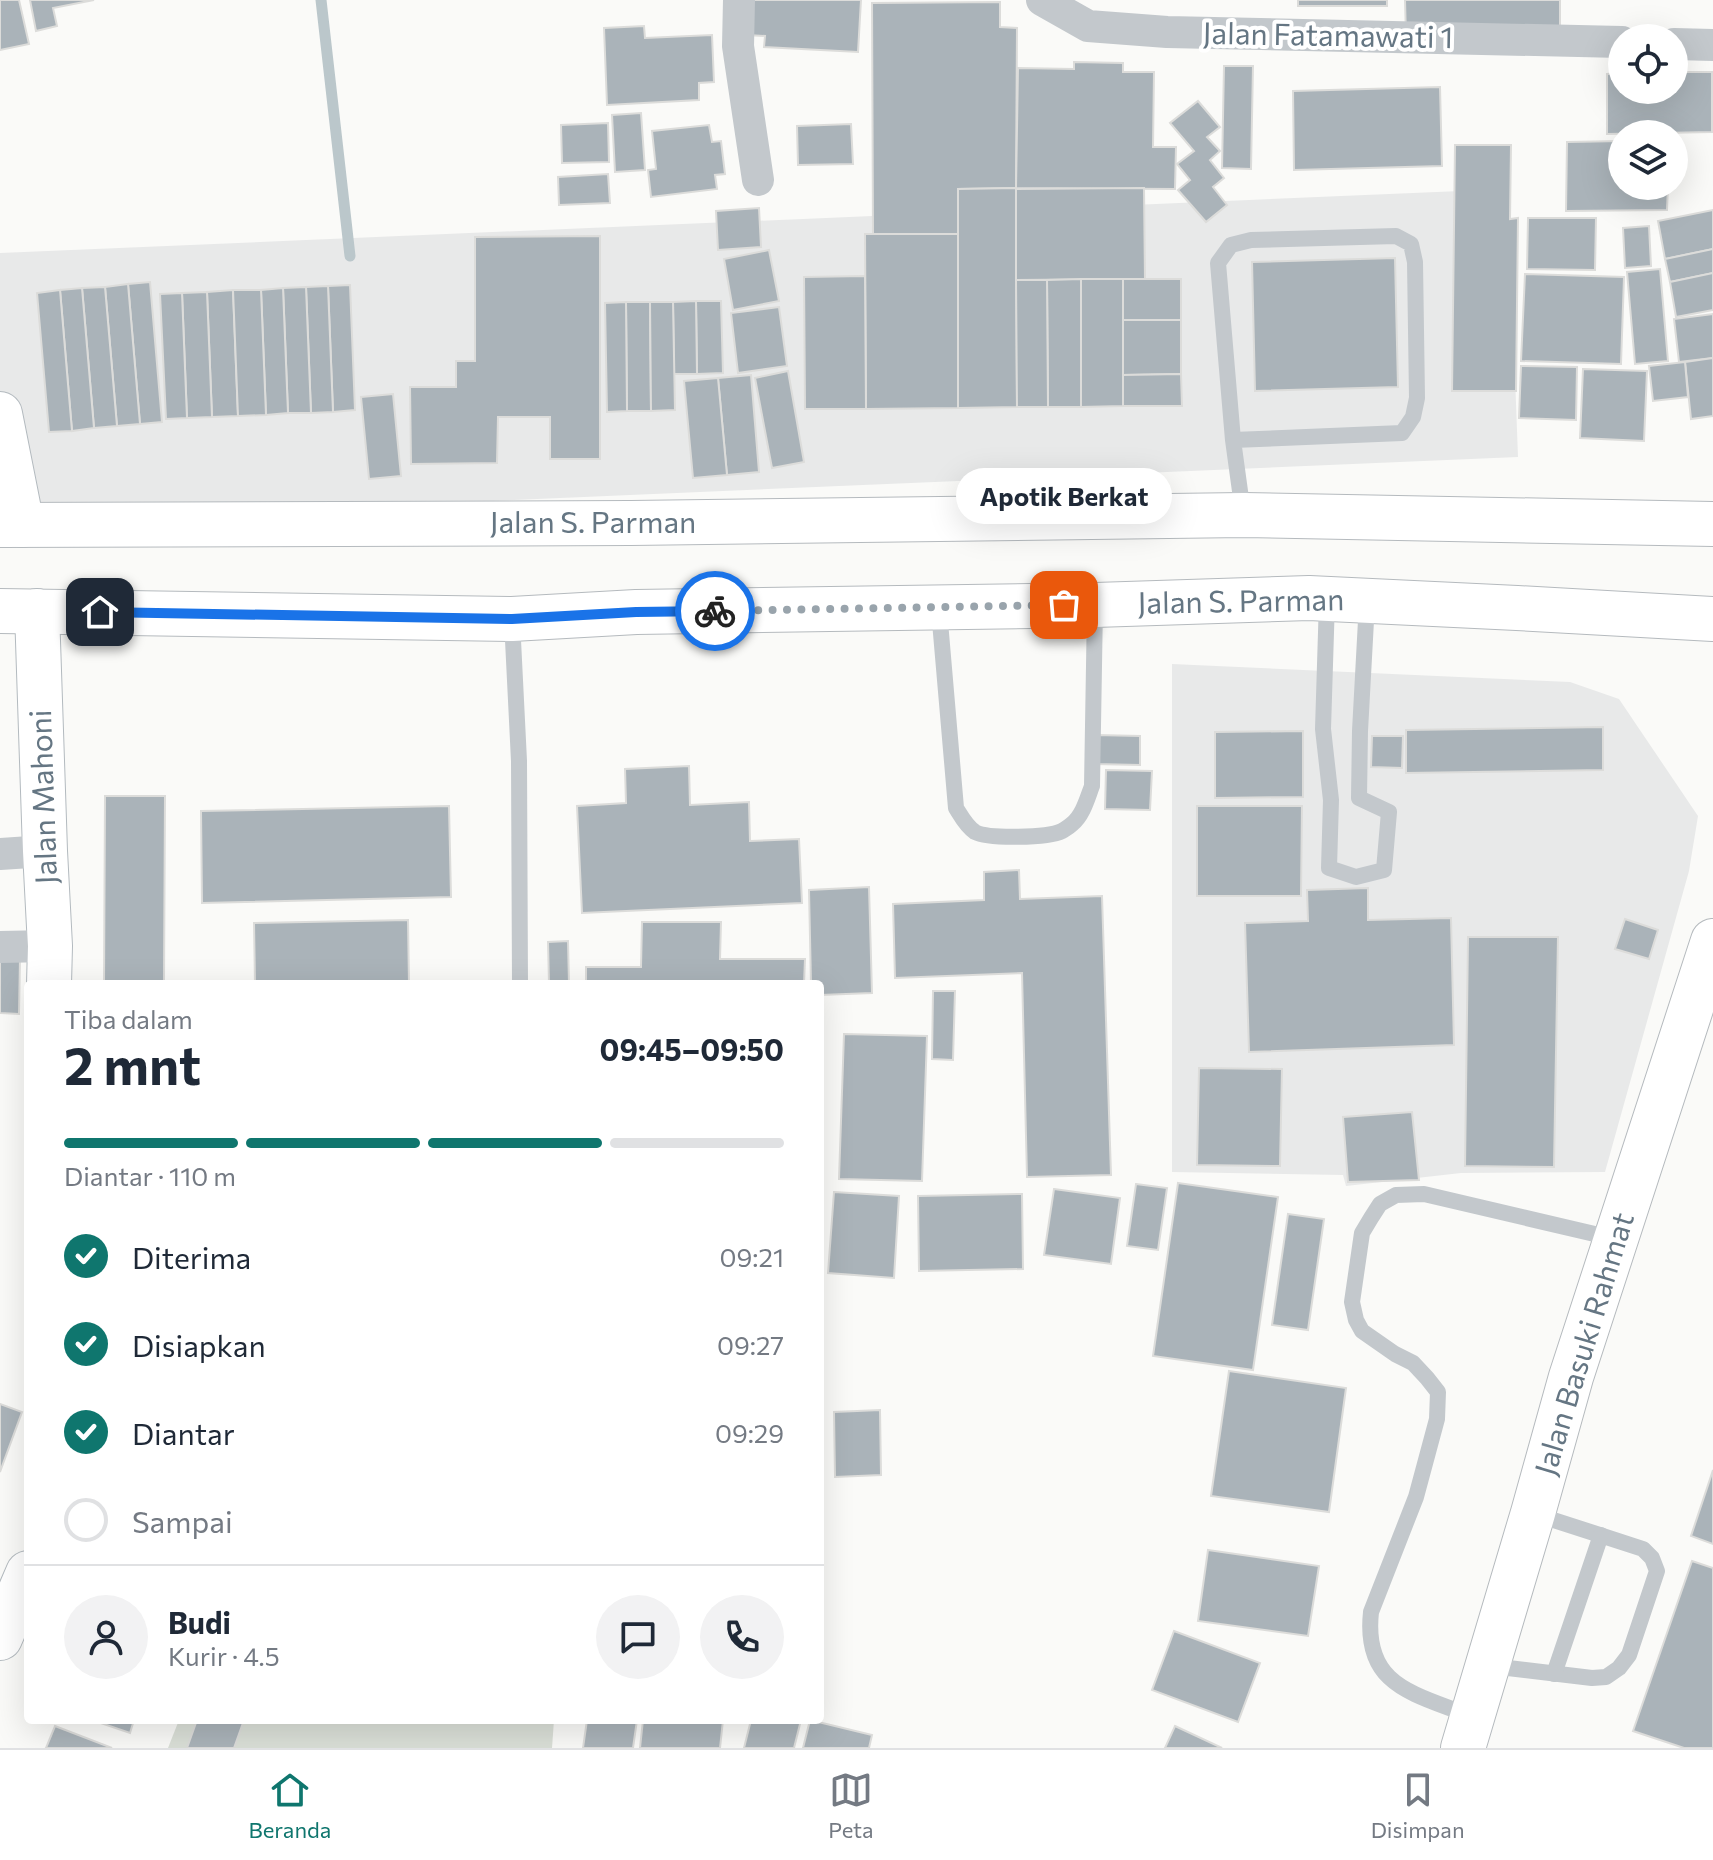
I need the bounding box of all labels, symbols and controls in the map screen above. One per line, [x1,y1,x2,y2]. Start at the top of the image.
street label: Jalan Fatamawati 1 [1203,13,1454,54]
map controls [1608,24,1688,200]
button: locate [1608,24,1688,104]
button: layers [1608,120,1688,200]
callout: Apotik Berkat [956,469,1172,525]
text: Apotik Berkat [980,480,1148,511]
street label: Jalan S. Parman [490,502,696,539]
courier [675,571,755,651]
pin [1030,571,1098,639]
pin [66,578,134,646]
street label: Jalan S. Parman [1137,579,1345,620]
icon: bag [1042,583,1086,627]
icon: bike [693,589,737,633]
icon: home [78,590,122,634]
street label: Jalan Mahoni [20,709,63,885]
text: Tiba dalam [64,1003,193,1034]
text: 09:45–09:50 [600,1030,784,1067]
text: 2 mnt [64,1032,201,1096]
text: Diantar · 110 m [64,1160,236,1191]
street label: Jalan Basuki Rahmat [1525,1207,1640,1479]
icon: check [64,1234,108,1278]
text: Diterima [132,1238,251,1275]
text: 09:21 [720,1241,784,1272]
icon: check [64,1322,108,1366]
text: Disiapkan [132,1326,266,1363]
text: 09:27 [717,1329,784,1360]
icon: check [64,1410,108,1454]
text: Diantar [132,1414,235,1451]
text: 09:29 [715,1417,784,1448]
text: Sampai [132,1502,233,1539]
button: person [64,1595,148,1679]
button: chat [596,1595,680,1679]
button: phone [700,1595,784,1679]
text: Budi [168,1603,231,1640]
text: Kurir · 4.5 [168,1640,280,1671]
tab: Beranda [249,1768,331,1843]
tab: Peta [828,1768,874,1843]
tab: Disimpan [1371,1768,1464,1843]

